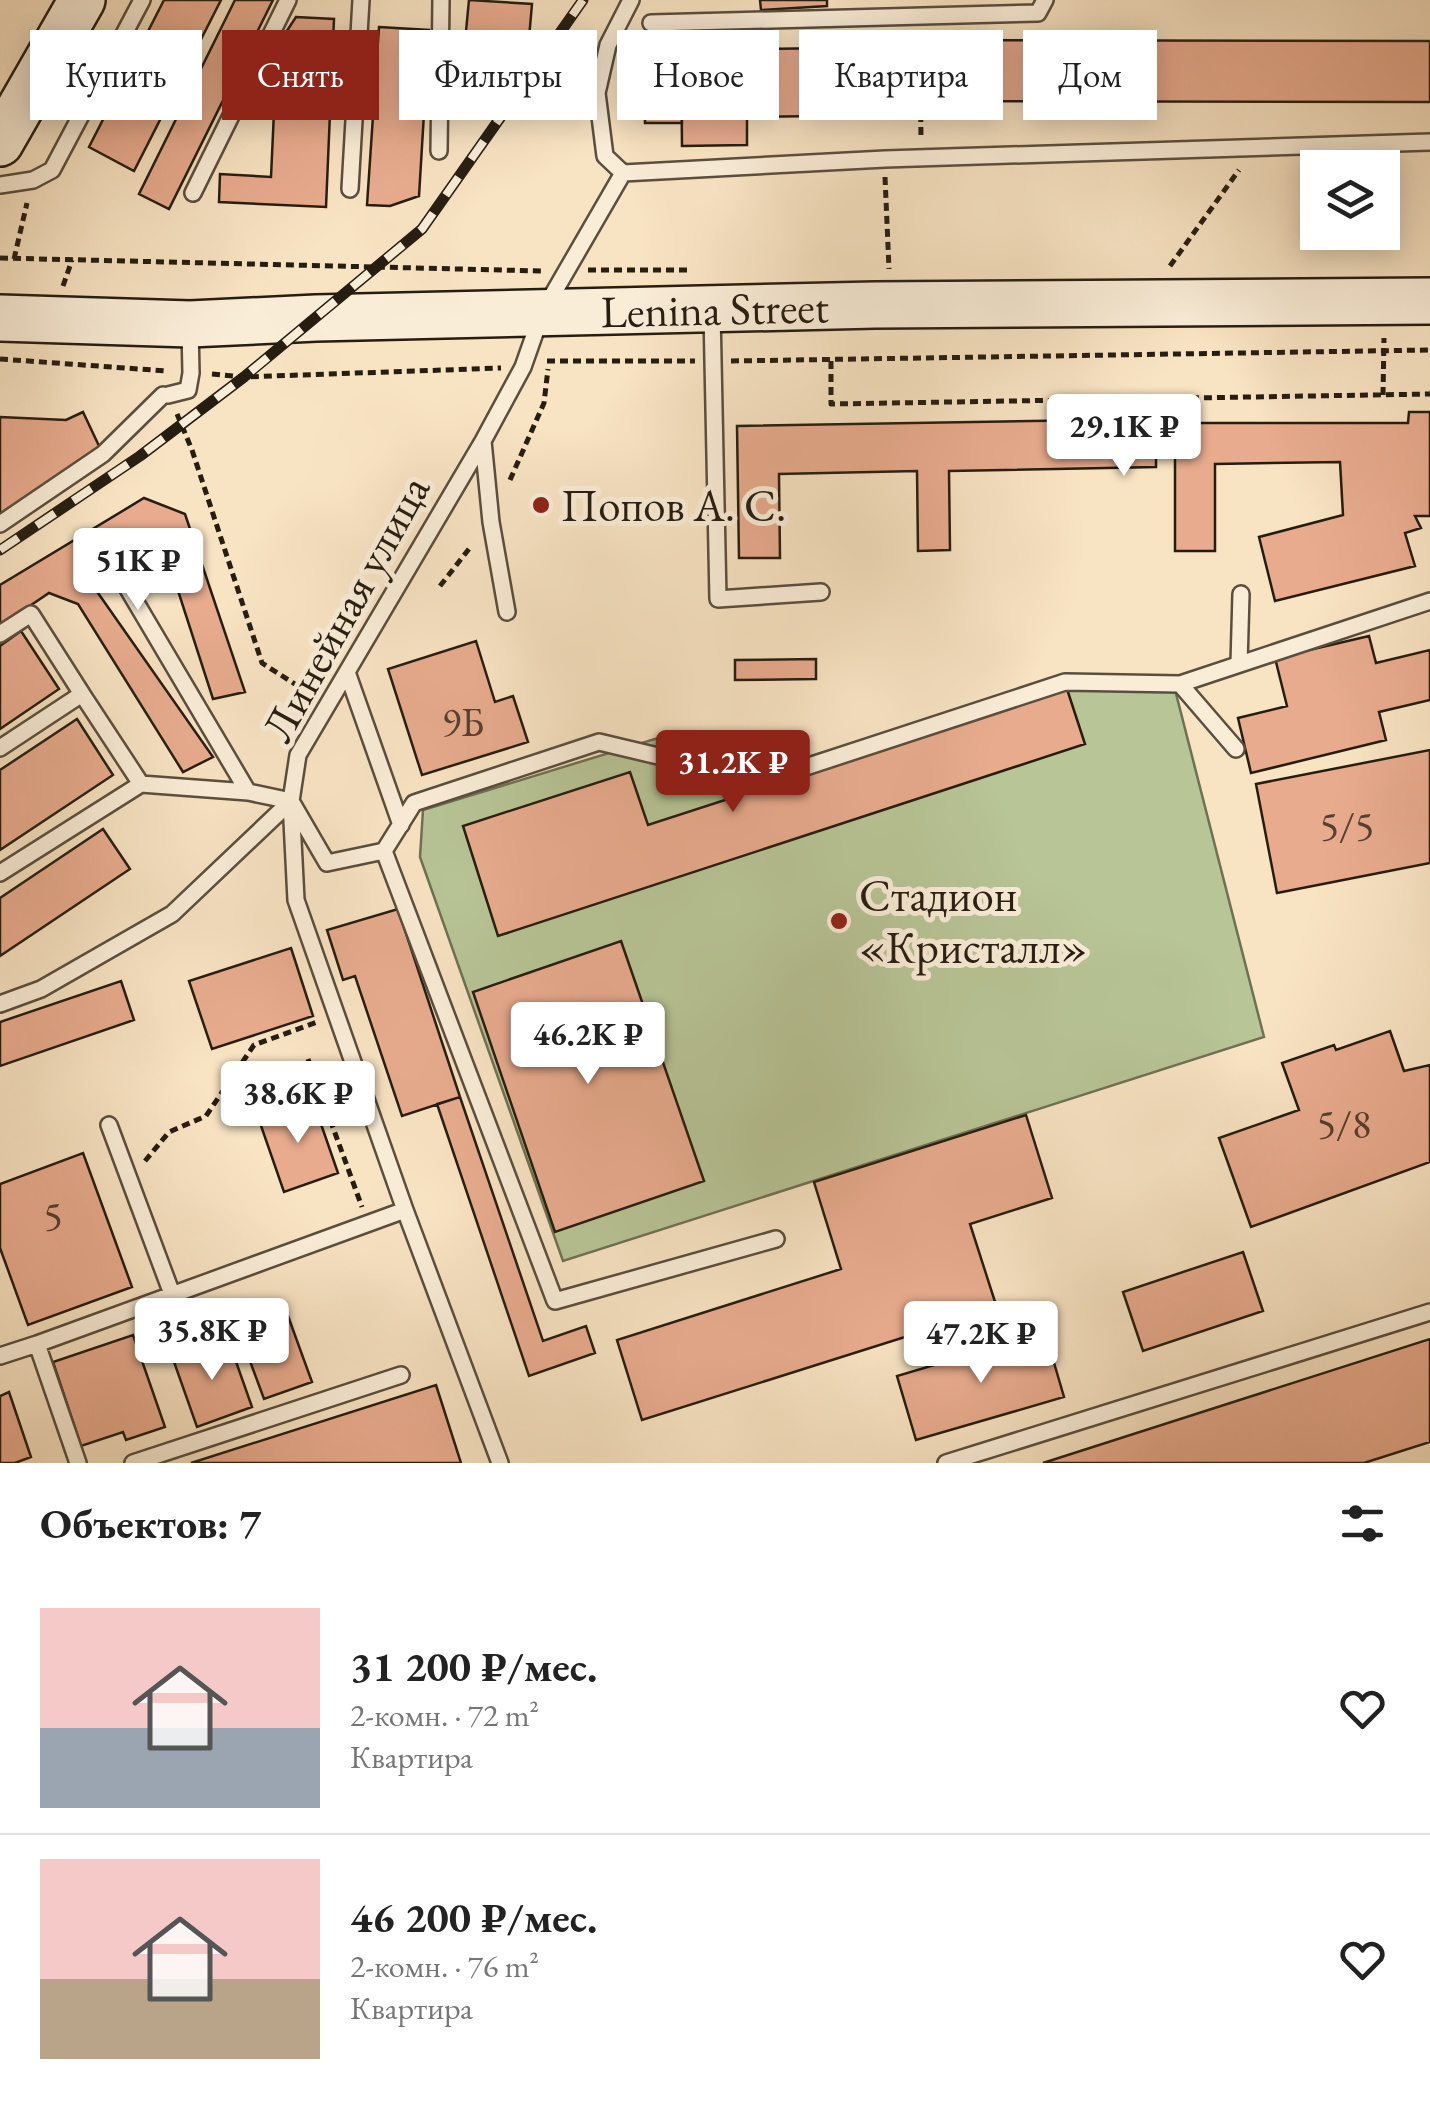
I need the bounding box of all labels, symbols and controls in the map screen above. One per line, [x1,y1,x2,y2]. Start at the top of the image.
chip: Купить [30,30,202,120]
chip: Снять [222,30,379,120]
chip: Фильтры [399,30,597,120]
chip: Новое [617,30,779,120]
chip: Квартира [799,30,1003,120]
chip: Дом [1023,30,1157,120]
map controls [1300,150,1400,250]
button: layers [1300,150,1400,250]
street label: Lenina Street [600,277,829,340]
pin: 29.1K ₽ [1032,394,1216,479]
text: 29.1K ₽ [1069,405,1179,447]
street label: Линейная улица [248,464,442,752]
place label: Попов А. С. [561,476,786,534]
marker: Попов А. С. [530,494,552,516]
pin: 51K ₽ [68,528,208,613]
text: 51K ₽ [95,539,181,581]
house number: 9Б [442,696,484,748]
pin: 31.2K ₽ [641,730,825,815]
text: 31.2K ₽ [678,741,788,783]
house number: 5/5 [1320,800,1374,852]
place label: Стадион «Кристалл» [859,866,1087,976]
marker: Стадион «Кристалл» [828,910,850,932]
pin: 46.2K ₽ [496,1002,680,1087]
text: 46.2K ₽ [533,1013,643,1055]
pin: 38.6K ₽ [206,1061,390,1146]
text: 38.6K ₽ [243,1072,353,1114]
house number: 5/8 [1317,1098,1371,1150]
house number: 5 [43,1190,63,1242]
pin: 35.8K ₽ [120,1298,304,1383]
pin: 47.2K ₽ [889,1301,1073,1386]
text: 35.8K ₽ [157,1309,267,1351]
text: 47.2K ₽ [926,1312,1036,1354]
text: Объектов: 7 [40,1496,261,1551]
icon: filters [1335,1496,1390,1551]
text: 31 200 ₽/мес. [350,1639,597,1694]
icon: home [120,1648,240,1768]
icon: heart [1335,1681,1390,1736]
text: 2-комн. · 72 m² [350,1694,539,1736]
text: Квартира [350,1736,473,1778]
text: 46 200 ₽/мес. [350,1890,597,1945]
icon: home [120,1899,240,2019]
icon: heart [1335,1932,1390,1987]
text: 2-комн. · 76 m² [350,1945,539,1987]
text: Квартира [350,1987,473,2029]

